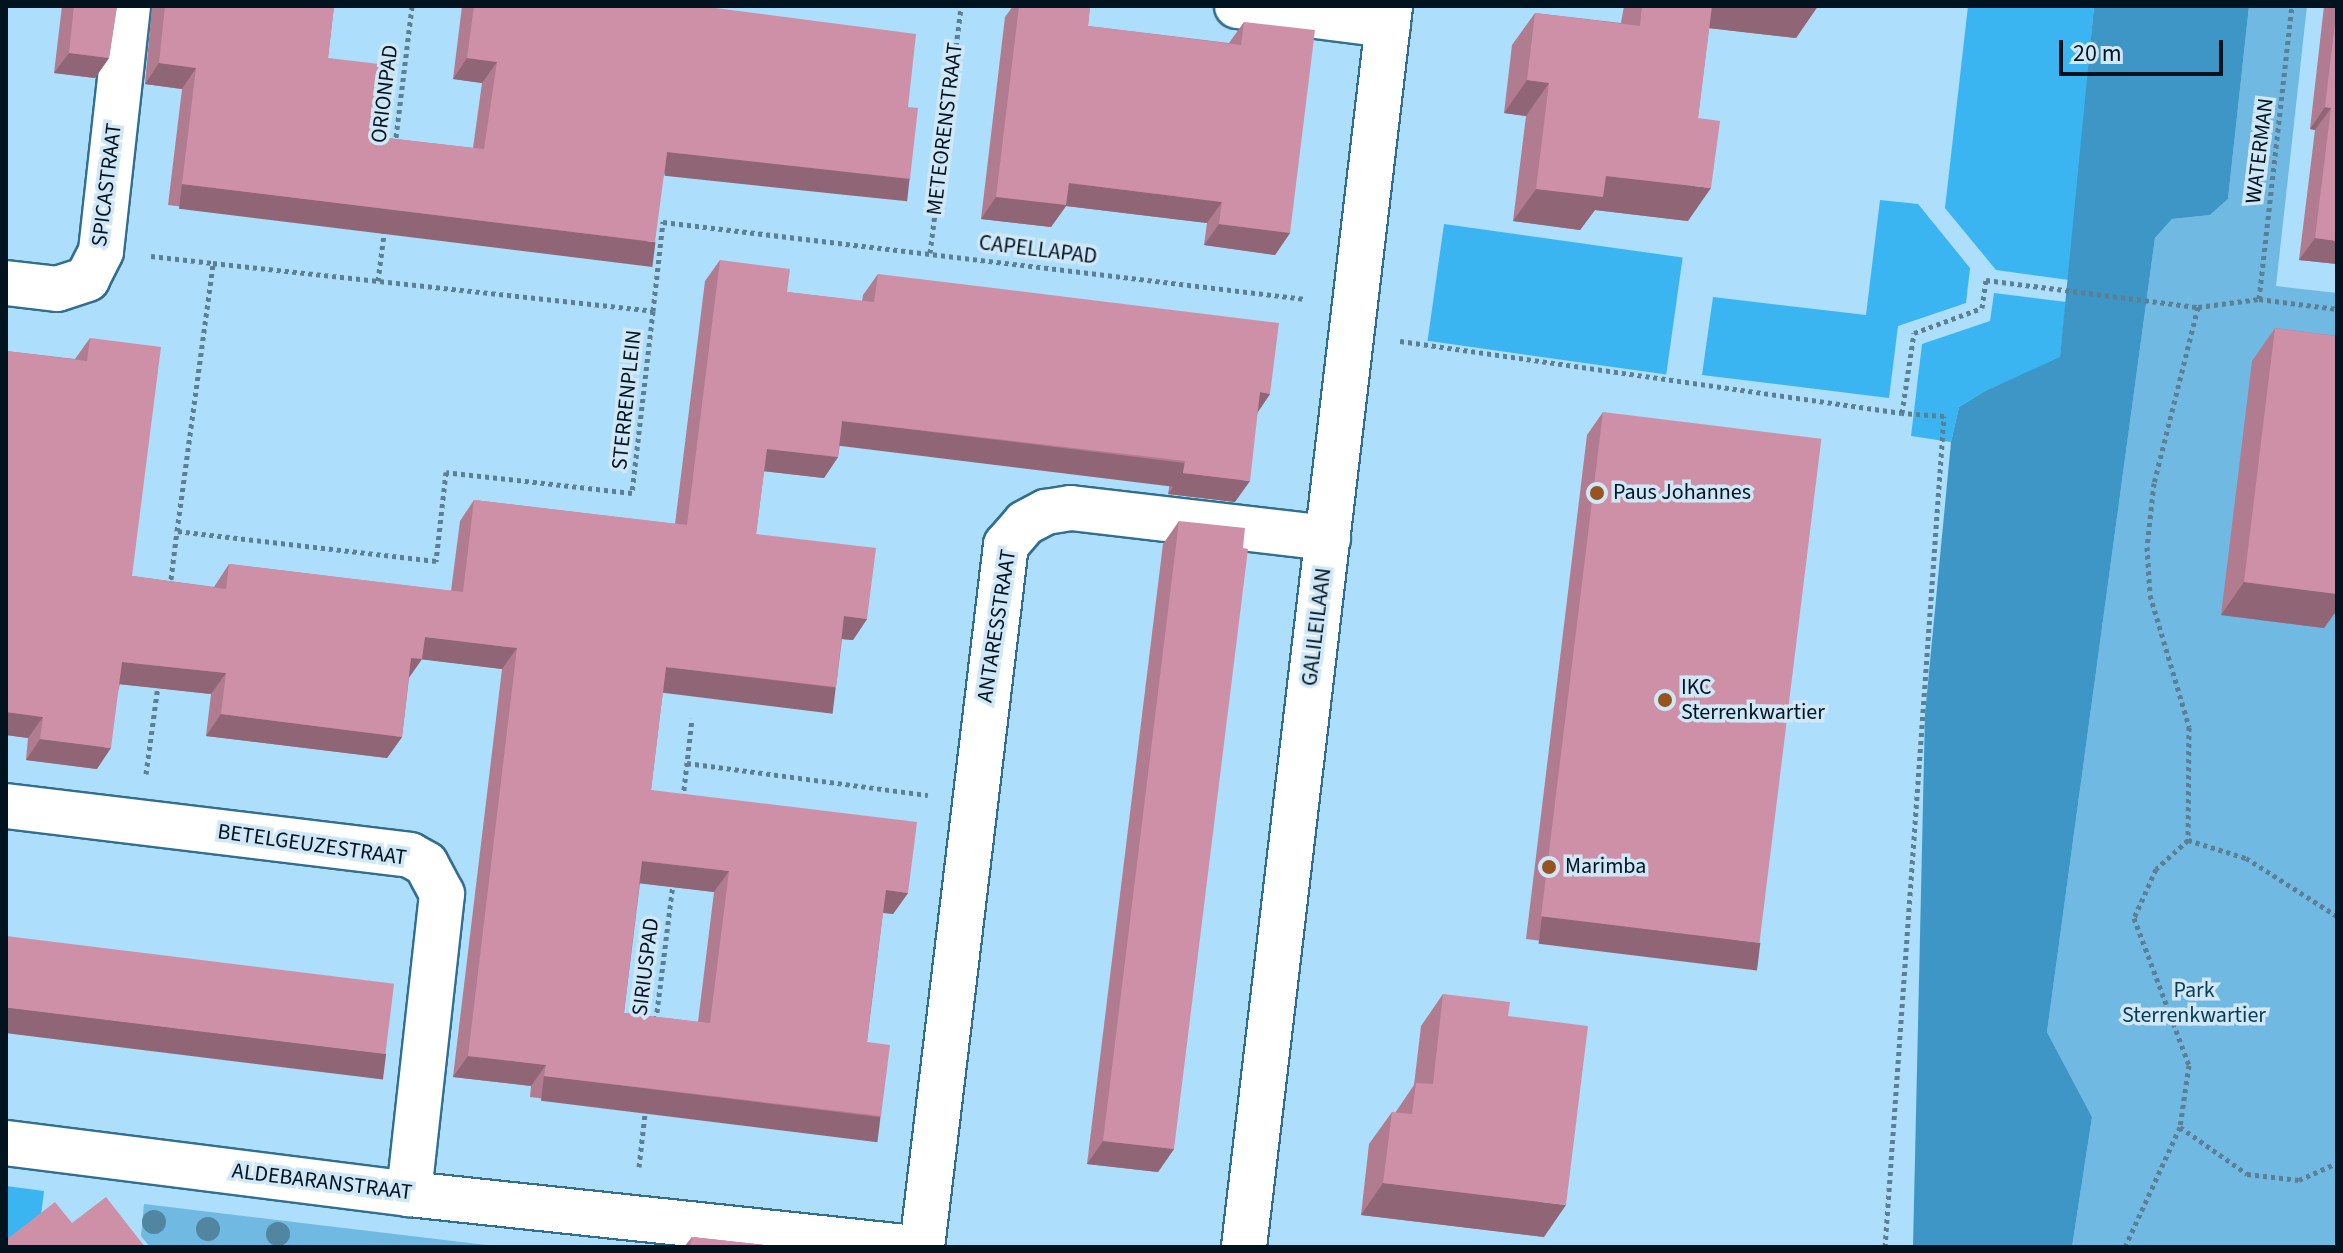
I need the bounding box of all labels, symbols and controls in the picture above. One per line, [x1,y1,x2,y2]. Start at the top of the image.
scale bar [2063,24,2227,74]
text: 20 m [2073,36,2122,71]
street label: METEORENSTRAAT [921,41,969,217]
street label: ORIONPAD [366,43,404,145]
street label: WATERMAN [2240,97,2280,205]
street label: SPICASTRAAT [86,122,128,248]
street label: CAPELLAPAD [977,230,1099,270]
street label: STERRENPLEIN [607,329,647,471]
place label: Paus Johannes [1613,480,1751,506]
marker: Paus Johannes [1588,484,1606,502]
street label: ANTARESSTRAAT [972,548,1022,704]
street label: GALILEILAAN [1297,566,1337,688]
place label: IKC Sterrenkwartier [1681,674,1825,726]
marker: IKC Sterrenkwartier [1656,691,1674,709]
street label: BETELGEUZESTRAAT [216,819,408,871]
place label: Marimba [1565,854,1646,880]
marker: Marimba [1540,858,1558,876]
street label: SIRIUSPAD [627,917,665,1017]
park label: Park Sterrenkwartier [2122,977,2266,1028]
street label: ALDEBARANSTRAAT [230,1158,414,1206]

